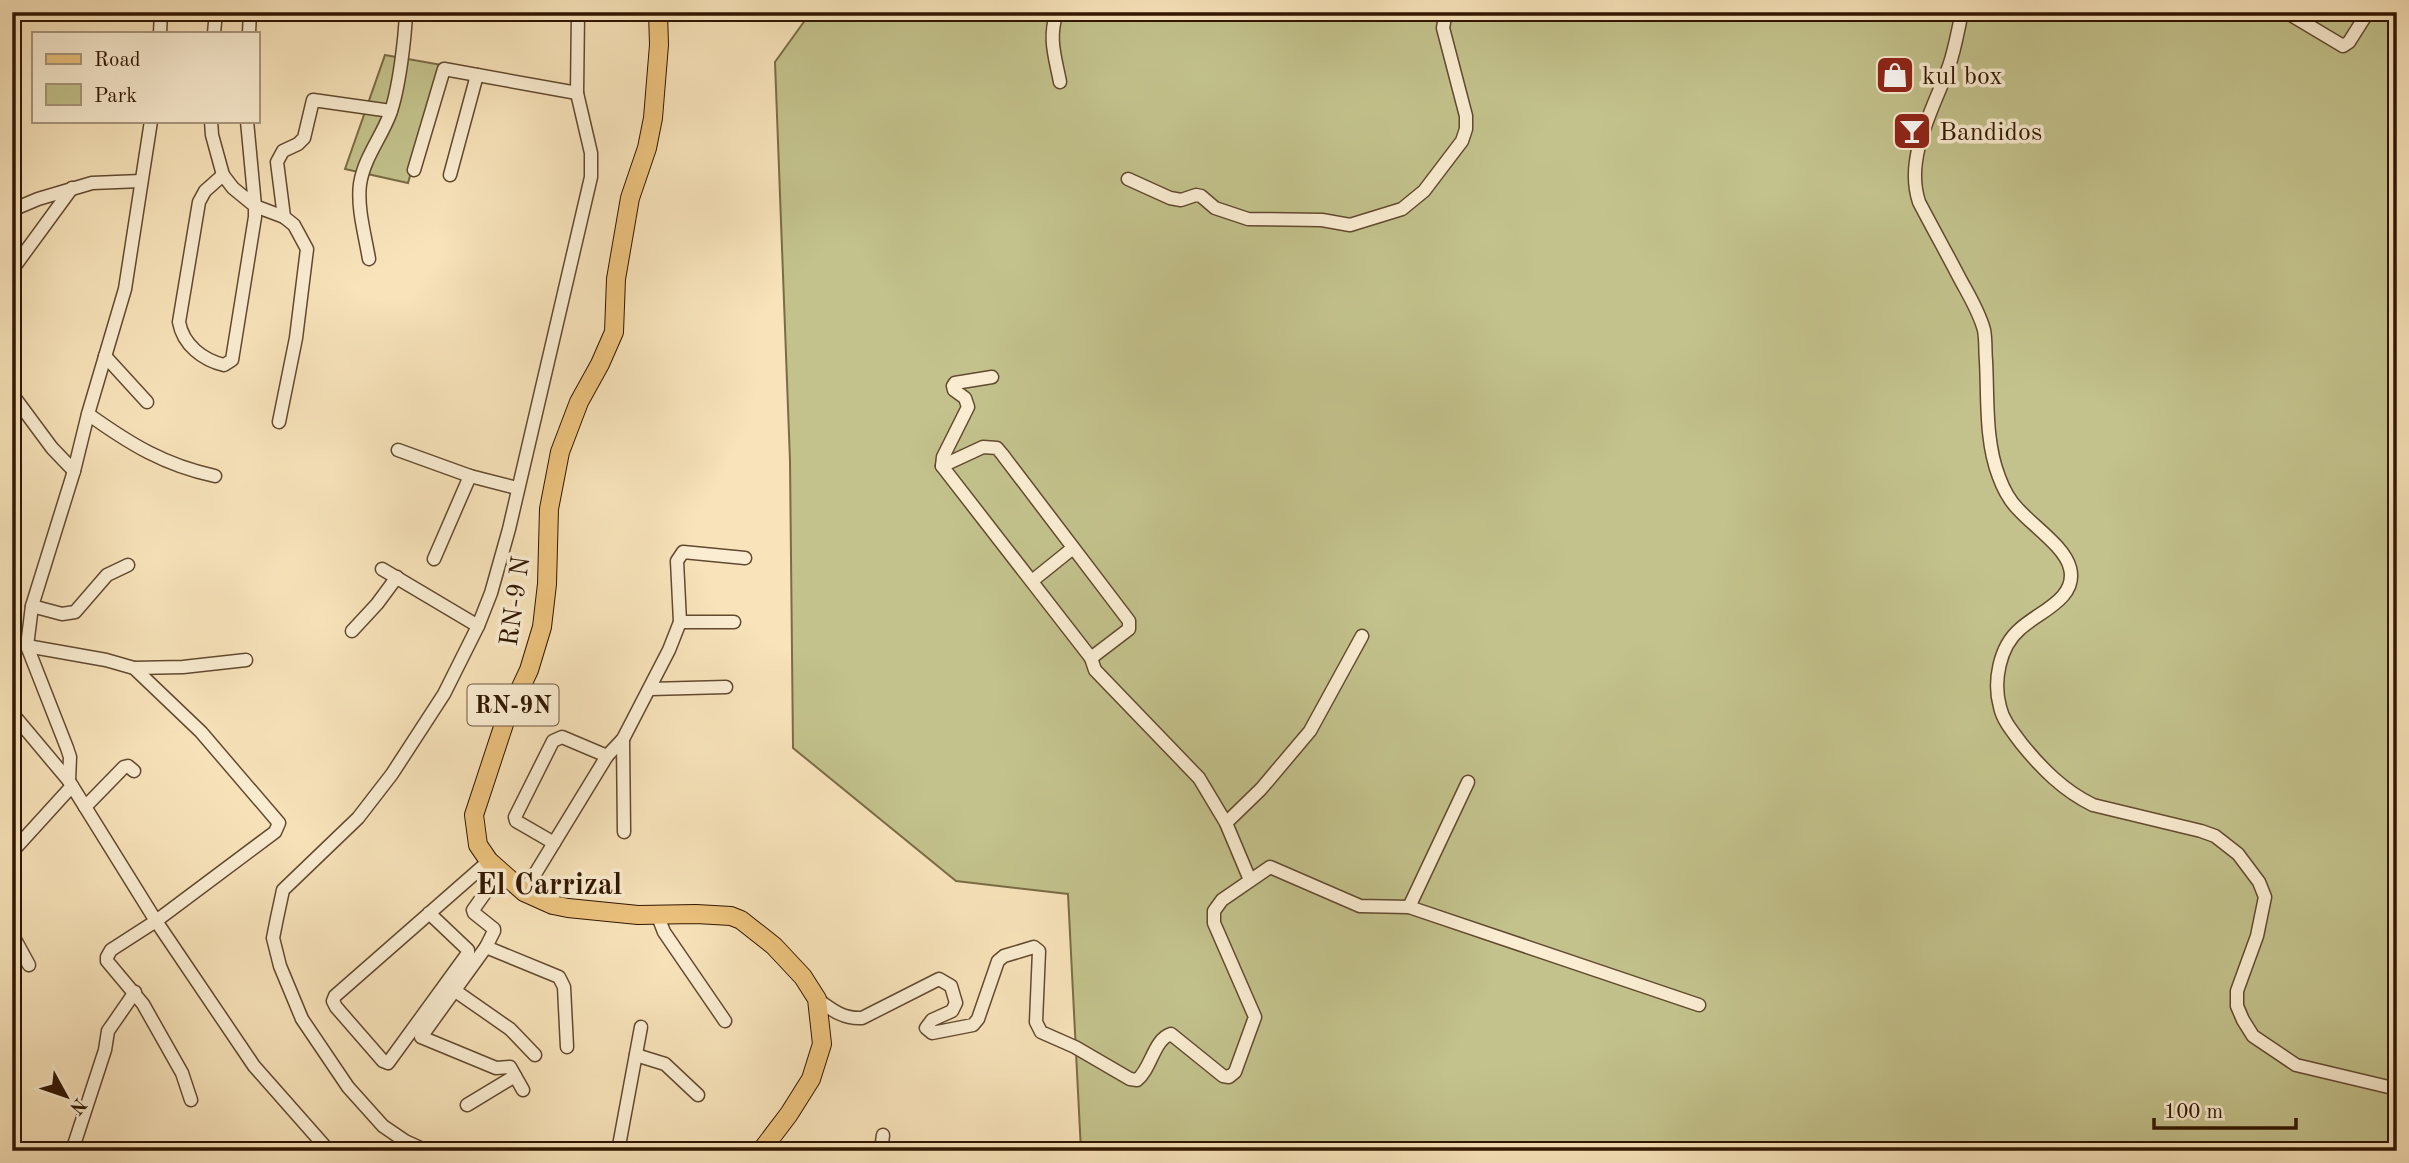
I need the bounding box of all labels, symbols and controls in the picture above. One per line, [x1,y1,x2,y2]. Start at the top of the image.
legend [32,32,259,122]
text: Road [94,50,141,71]
shop icon: kul box [1874,54,1916,96]
place label: kul box [1922,64,2003,90]
text: Park [94,86,137,107]
bar icon: Bandidos [1891,110,1933,152]
place label: Bandidos [1939,120,2042,146]
street label: RN-9 N [497,555,535,648]
road number: RN-9N [468,684,558,726]
district label: El Carrizal [476,871,622,901]
north arrow [32,1062,102,1132]
scale bar [2154,1086,2295,1130]
text: N [65,1094,89,1117]
text: 100 m [2164,1102,2223,1123]

